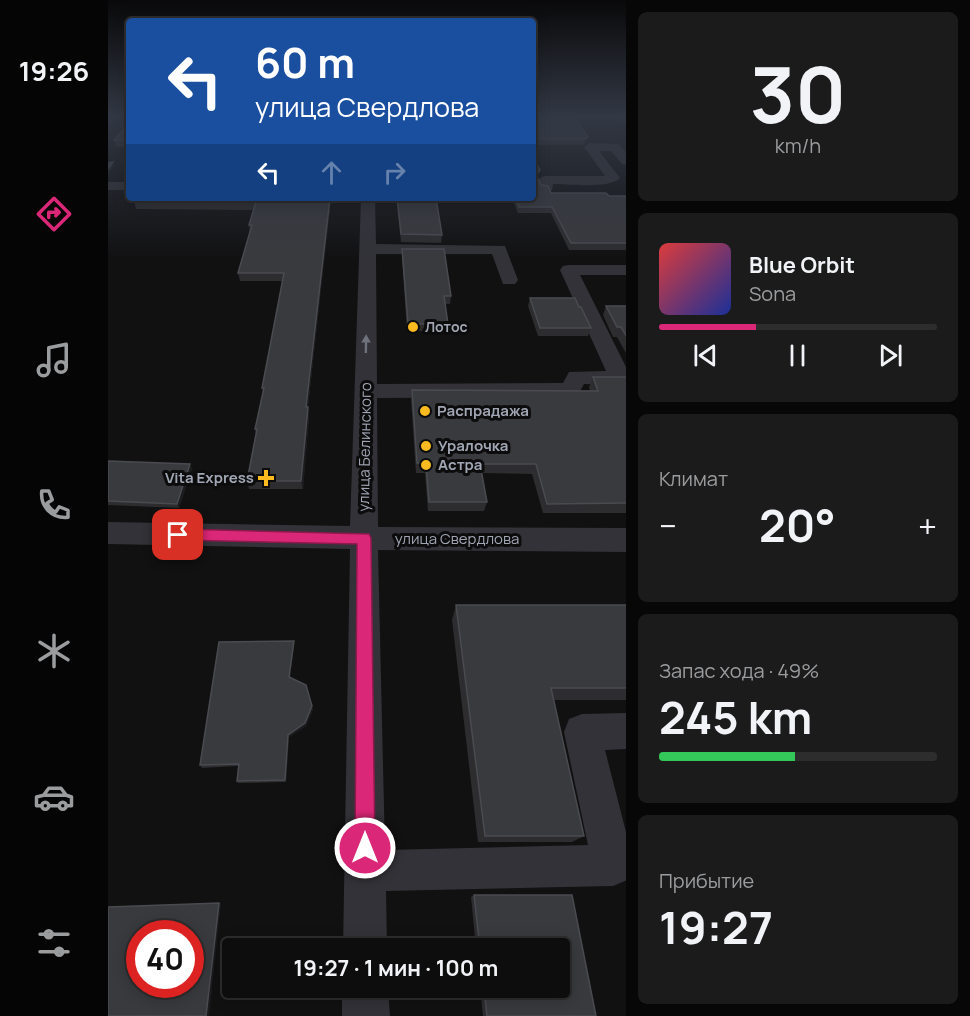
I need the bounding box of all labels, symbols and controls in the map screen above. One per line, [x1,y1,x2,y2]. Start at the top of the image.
text: 60 m [255,33,355,91]
text: 30 [750,40,846,146]
icon: left [156,42,234,120]
text: 19:26 [19,52,89,89]
text: улица Свердлова [255,88,479,125]
text: km/h [775,132,821,159]
icon: left [252,156,285,189]
icon: ahead [315,156,348,189]
icon: right [378,156,411,189]
icon: directions [33,193,75,235]
text: Blue Orbit [749,250,855,280]
text: Sona [749,280,796,307]
place label: Лотос [425,317,468,336]
marker: Лотос [406,320,420,334]
one-way arrow [361,334,371,353]
icon: music [33,339,75,381]
icon: previous [689,339,722,372]
icon: pause [781,339,814,372]
icon: next [874,339,907,372]
street label: улица Белинского [353,382,376,512]
place label: Распрадажа [437,400,529,421]
marker: Распрадажа [418,404,432,418]
place label: Уралочка [438,435,509,456]
marker: Уралочка [419,439,433,453]
place label: Астра [438,454,483,475]
marker: Астра [419,458,433,472]
text: Климат [659,465,728,492]
place label: Vita Express [165,467,254,488]
marker: Vita Express [259,471,273,485]
icon: phone [33,484,75,526]
text: 20° [759,494,836,556]
text: − [659,503,677,548]
text: + [918,503,937,548]
pin [152,509,203,560]
icon: arrive [161,518,194,551]
street label: улица Свердлова [395,528,519,549]
icon: climate [33,630,75,672]
text: Запас хода · 49% [659,657,819,684]
text: 245 km [659,686,812,748]
icon: car [33,776,75,818]
position arrow [333,816,397,880]
text: Прибытие [659,867,754,894]
text: 19:27 [659,896,773,958]
speed limit sign: 40 [126,920,204,998]
icon: filters [33,922,75,964]
text: 19:27 · 1 мин · 100 m [294,953,498,983]

